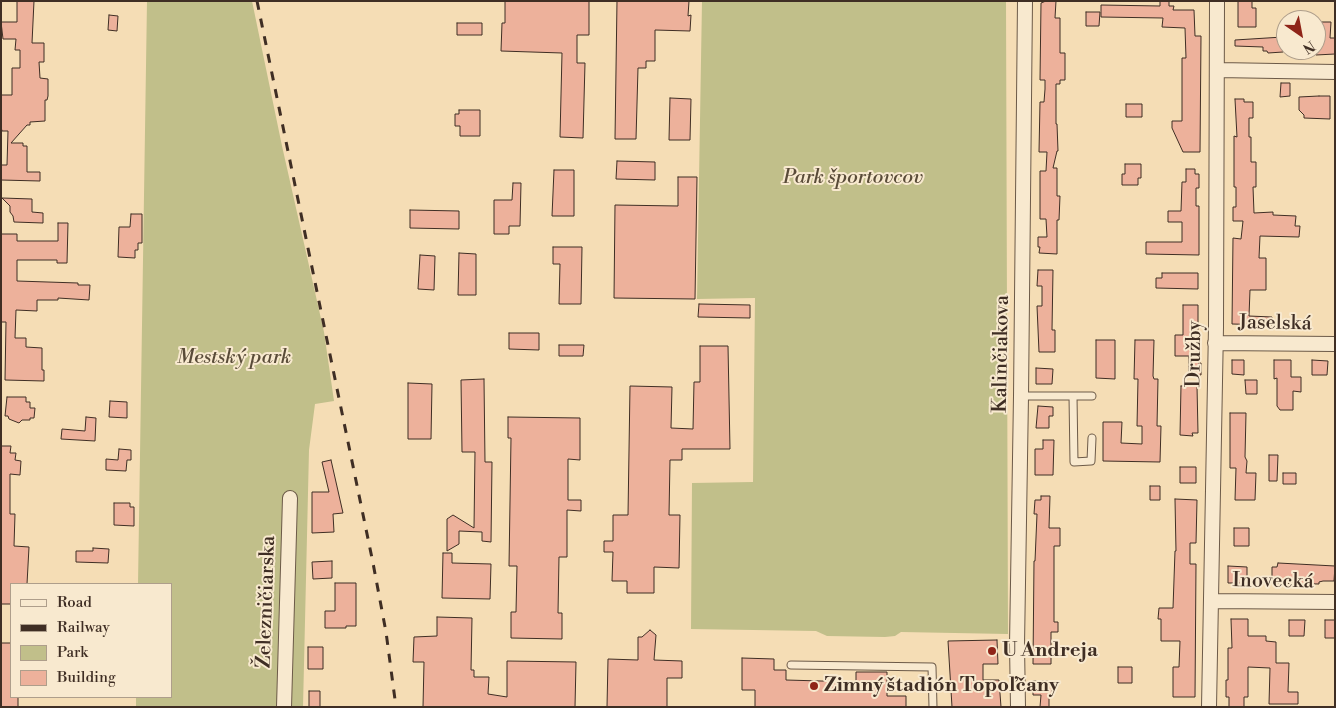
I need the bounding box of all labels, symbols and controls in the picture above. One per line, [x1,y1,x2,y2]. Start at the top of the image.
north arrow [1276,10,1326,60]
text: N [1299,36,1318,57]
park label: Park športovcov [783,166,923,190]
street label: Kalinčiakova [989,295,1015,413]
street label: Jaselská [1238,311,1312,337]
street label: Družby [1182,320,1208,388]
park label: Mestský park [177,346,291,370]
street label: Železničiarska [253,535,281,669]
street label: Inovecká [1232,569,1314,595]
legend [10,583,172,698]
text: Road [57,593,92,612]
text: Railway [57,618,110,637]
place label: U Andreja [1002,639,1098,663]
text: Park [57,643,88,662]
marker: U Andreja [986,645,998,657]
text: Building [57,668,116,687]
place label: Zimný štadión Topoľčany [824,674,1059,698]
marker: Zimný štadión Topoľčany [808,680,820,692]

